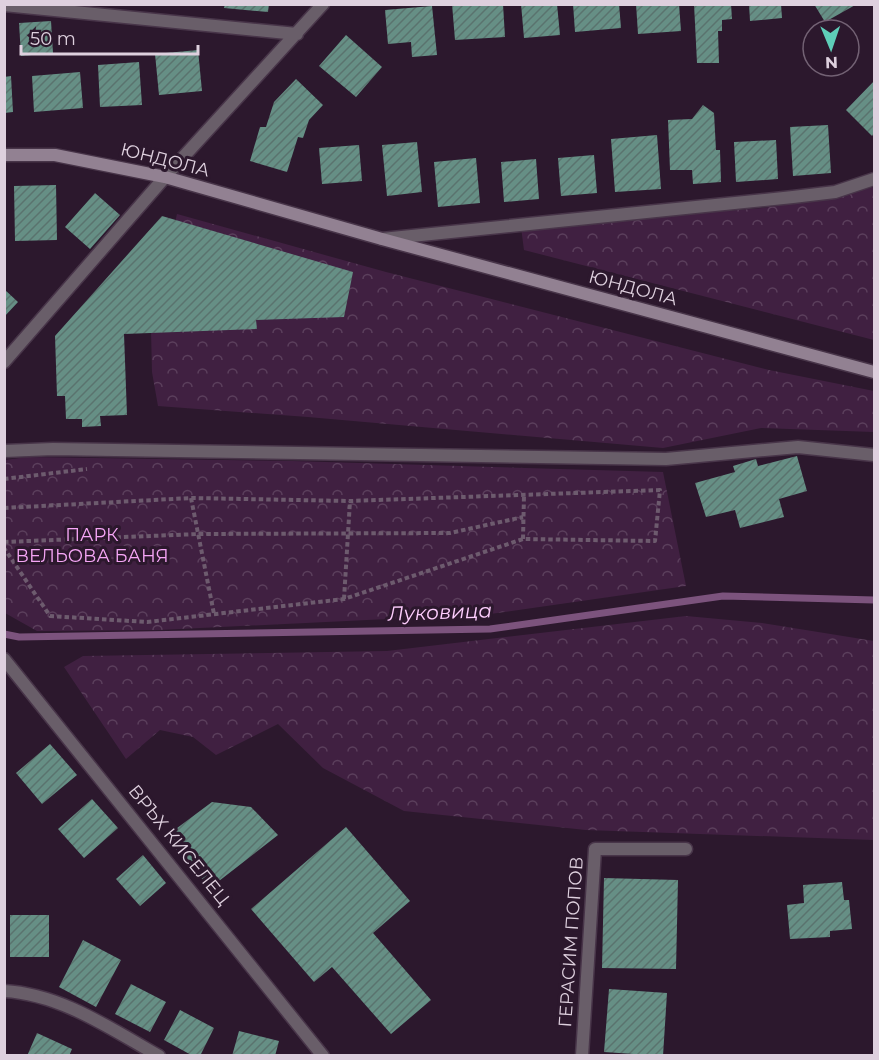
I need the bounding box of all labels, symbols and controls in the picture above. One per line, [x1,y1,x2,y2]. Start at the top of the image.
scale bar [21,18,198,56]
north arrow [801,18,861,78]
text: 50 m [30,28,76,50]
text: N [825,53,838,72]
street label: ЮНДОЛА [118,138,212,182]
street label: ЮНДОЛА [586,266,680,311]
park label: ПАРК ВЕЛЬОВА БАНЯ [15,524,169,567]
water label: Луковица [387,598,492,626]
street label: ВРЪХ КИСЕЛЕЦ [124,780,234,910]
street label: ГЕРАСИМ ПОПОВ [554,856,588,1028]

